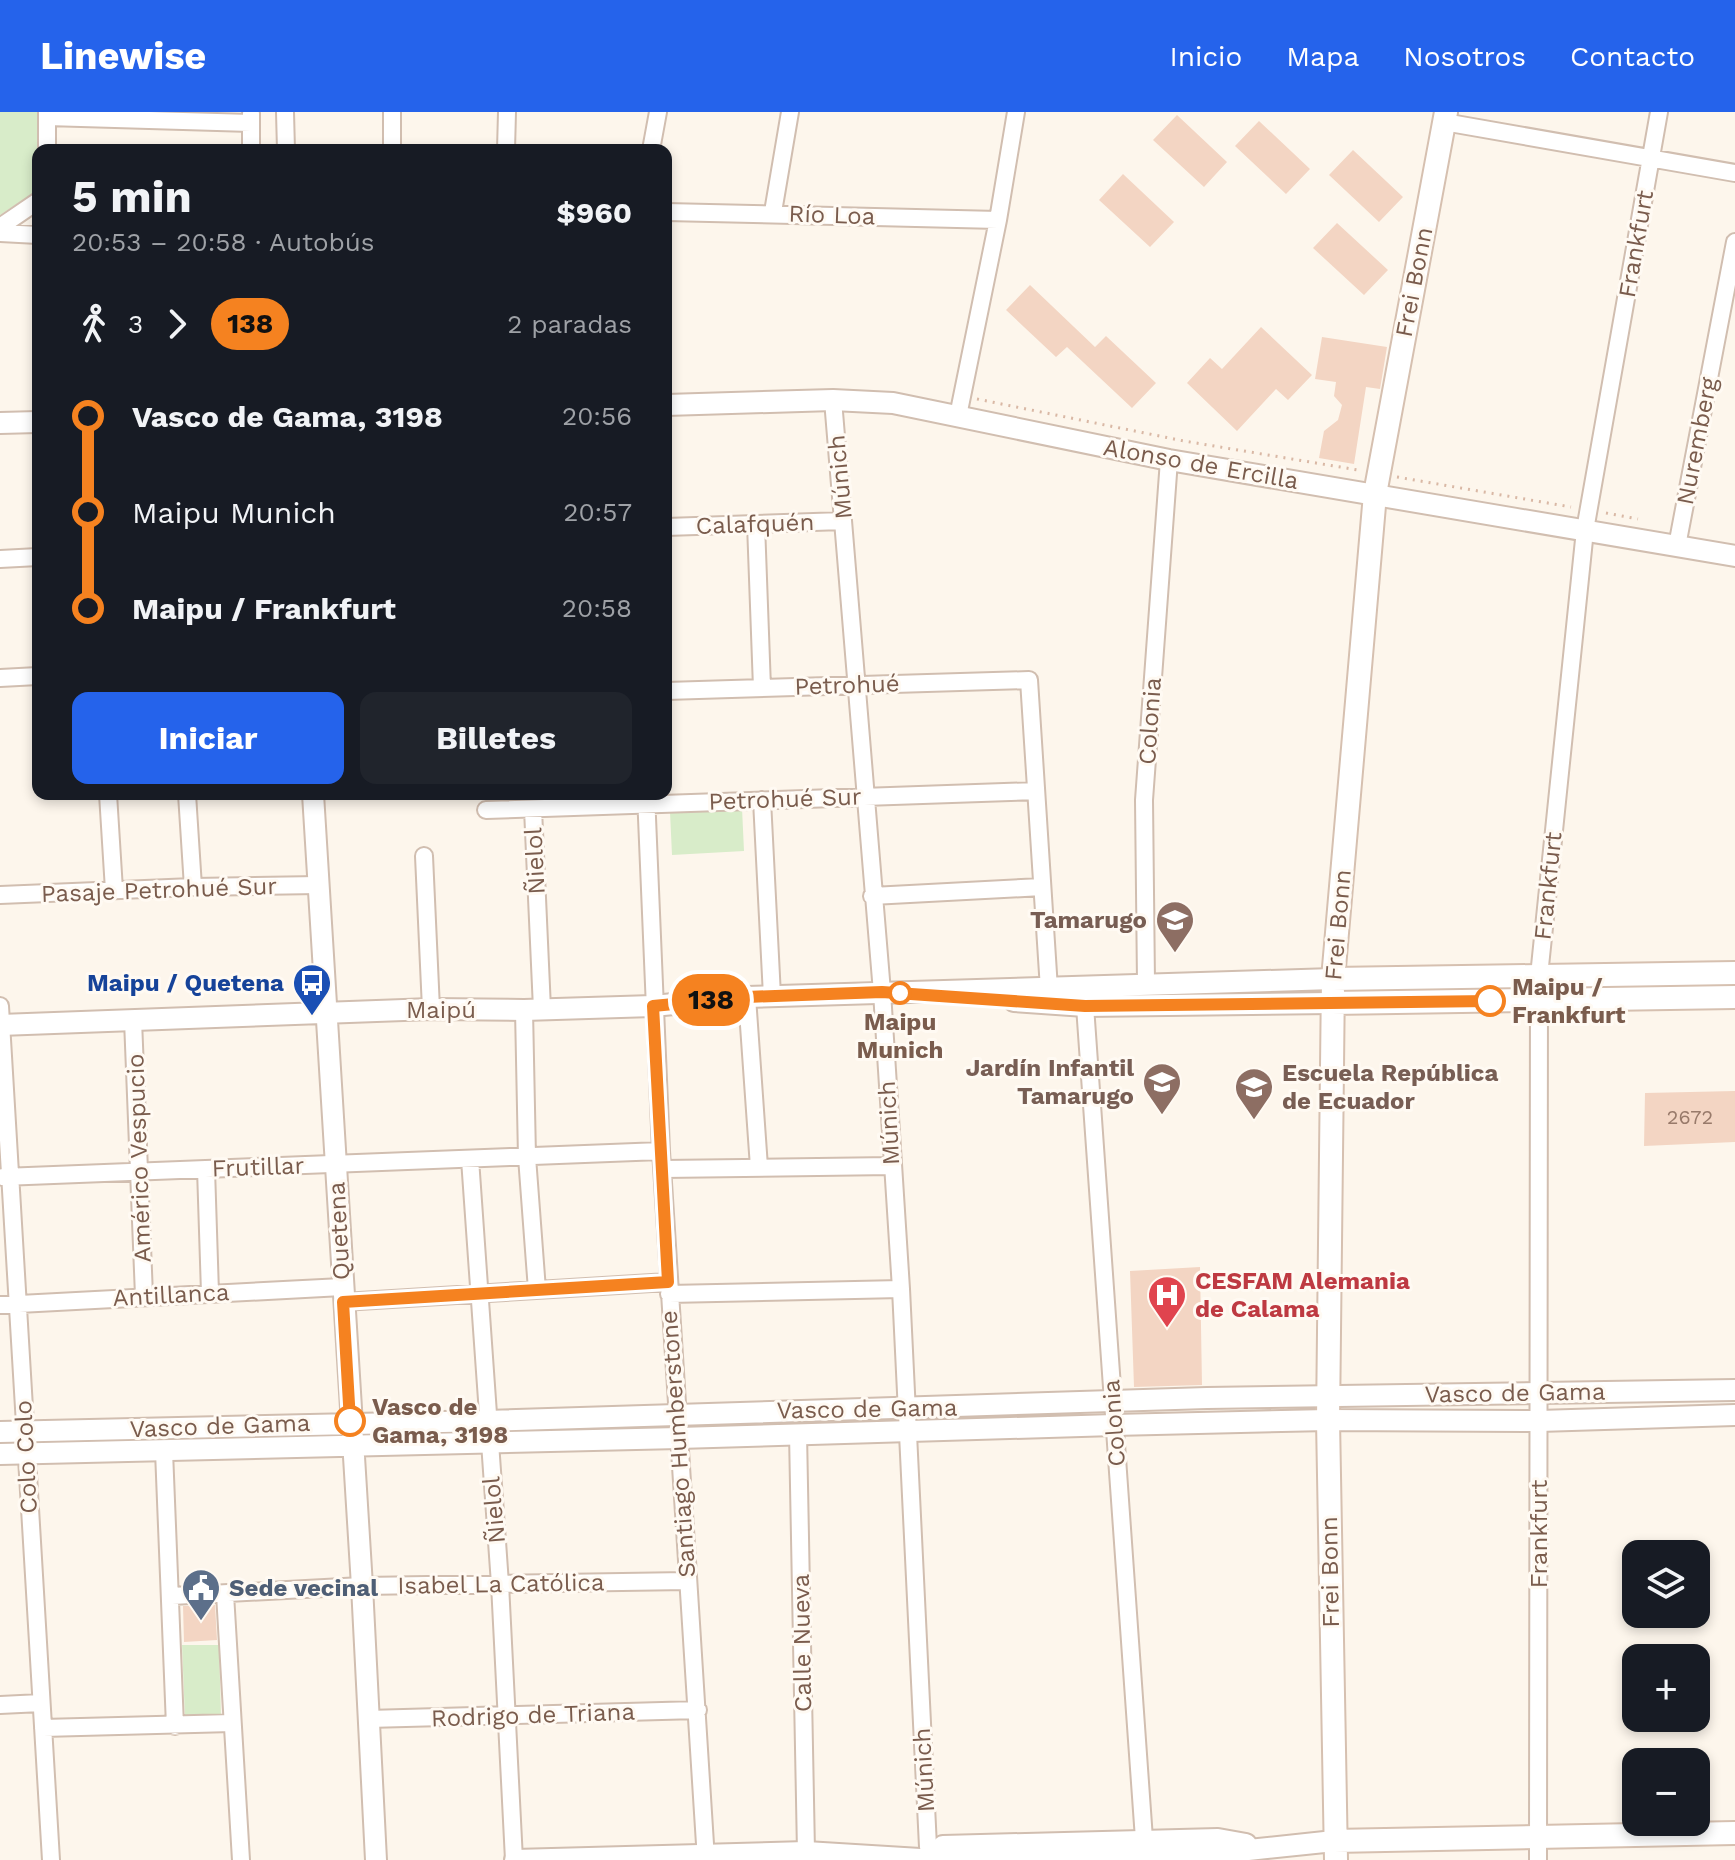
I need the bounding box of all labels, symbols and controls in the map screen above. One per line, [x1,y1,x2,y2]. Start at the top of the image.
text: Linewise [40,34,206,78]
text: Inicio [1170,40,1242,73]
text: Mapa [1286,40,1359,73]
text: Nosotros [1403,40,1526,73]
text: Contacto [1570,40,1695,73]
text: 5 min [72,171,192,223]
street label: Frankfurt [1613,188,1659,300]
text: $960 [556,195,632,230]
street label: Río Loa [788,199,876,231]
street label: Frei Bonn [1390,225,1438,339]
text: 20:53 – 20:58 · Autobús [72,227,375,257]
icon: walk [72,302,116,346]
icon: forward [155,302,199,346]
text: 138 [227,307,273,340]
text: 3 [128,309,143,339]
text: 2 paradas [507,309,632,339]
street label: Nuremberg [1671,375,1723,507]
text: Vasco de Gama, 3198 [132,399,443,434]
text: 20:56 [562,401,632,431]
street label: Alonso de Ercilla [1101,433,1301,495]
street label: Múnich [822,434,858,520]
text: Maipu Munich [132,495,336,530]
text: 20:57 [563,497,632,527]
street label: Calafquén [695,508,815,540]
text: Maipu / Frankfurt [132,591,396,626]
text: 20:58 [562,593,632,623]
street label: Petrohué [794,669,900,701]
street label: Colonia [1133,676,1167,766]
button: Iniciar [72,692,344,784]
button: Billetes [360,692,632,784]
street label: Petrohué Sur [708,782,862,816]
street label: Ñielol [519,826,551,895]
street label: Frankfurt [1528,831,1568,941]
street label: Frei Bonn [1319,868,1357,982]
street label: Pasaje Petrohué Sur [40,872,278,908]
school or university icon: Tamarugo [1154,899,1196,954]
place label: Tamarugo [1030,906,1147,934]
bus stop icon: Maipu / Quetena [291,962,333,1017]
place label: Maipu / Quetena [87,969,284,997]
place label: Maipu / Frankfurt [1512,973,1626,1029]
line badge: 138 [665,974,757,1026]
marker: Maipu Munich [889,982,911,1004]
text: 138 [688,983,734,1016]
marker: Maipu / Frankfurt [1475,986,1505,1016]
street label: Maipú [406,996,476,1024]
place label: Maipu Munich [857,1008,943,1064]
street label: Américo Vespucio [121,1053,157,1263]
place label: Jardín Infantil Tamarugo [965,1054,1134,1110]
place label: Escuela República de Ecuador [1282,1059,1498,1115]
school or university icon: Jardín Infantil Tamarugo [1141,1061,1183,1116]
school or university icon: Escuela República de Ecuador [1233,1066,1275,1121]
street label: Múnich [873,1080,905,1166]
house number: 2672 [1667,1105,1713,1129]
street label: Frutillar [211,1151,305,1183]
street label: Quetena [322,1181,356,1281]
place label: CESFAM Alemania de Calama [1195,1267,1410,1323]
hospital icon: CESFAM Alemania de Calama [1146,1274,1188,1329]
street label: Antillanca [112,1278,230,1312]
street label: Santiago Humberstone [655,1309,701,1579]
street label: Vasco de Gama [1424,1377,1606,1409]
street label: Colonia [1097,1378,1131,1468]
place label: Vasco de Gama, 3198 [372,1393,508,1449]
street label: Vasco de Gama [776,1393,958,1425]
street label: Colo Colo [9,1400,43,1514]
marker: Vasco de Gama, 3198 [335,1406,365,1436]
street label: Vasco de Gama [129,1409,311,1443]
street label: Ñielol [477,1475,511,1545]
street label: Frankfurt [1525,1480,1553,1588]
street label: Frei Bonn [1315,1516,1345,1628]
map controls [1622,1540,1710,1836]
button: layers [1622,1540,1710,1628]
public building icon: Sede vecinal [180,1567,222,1622]
street label: Isabel La Católica [397,1568,605,1600]
place label: Sede vecinal [229,1574,378,1602]
street label: Calle Nueva [787,1574,817,1712]
button: + [1622,1644,1710,1732]
street label: Rodrigo de Triana [431,1697,635,1733]
street label: Múnich [908,1727,940,1813]
button: − [1622,1748,1710,1836]

